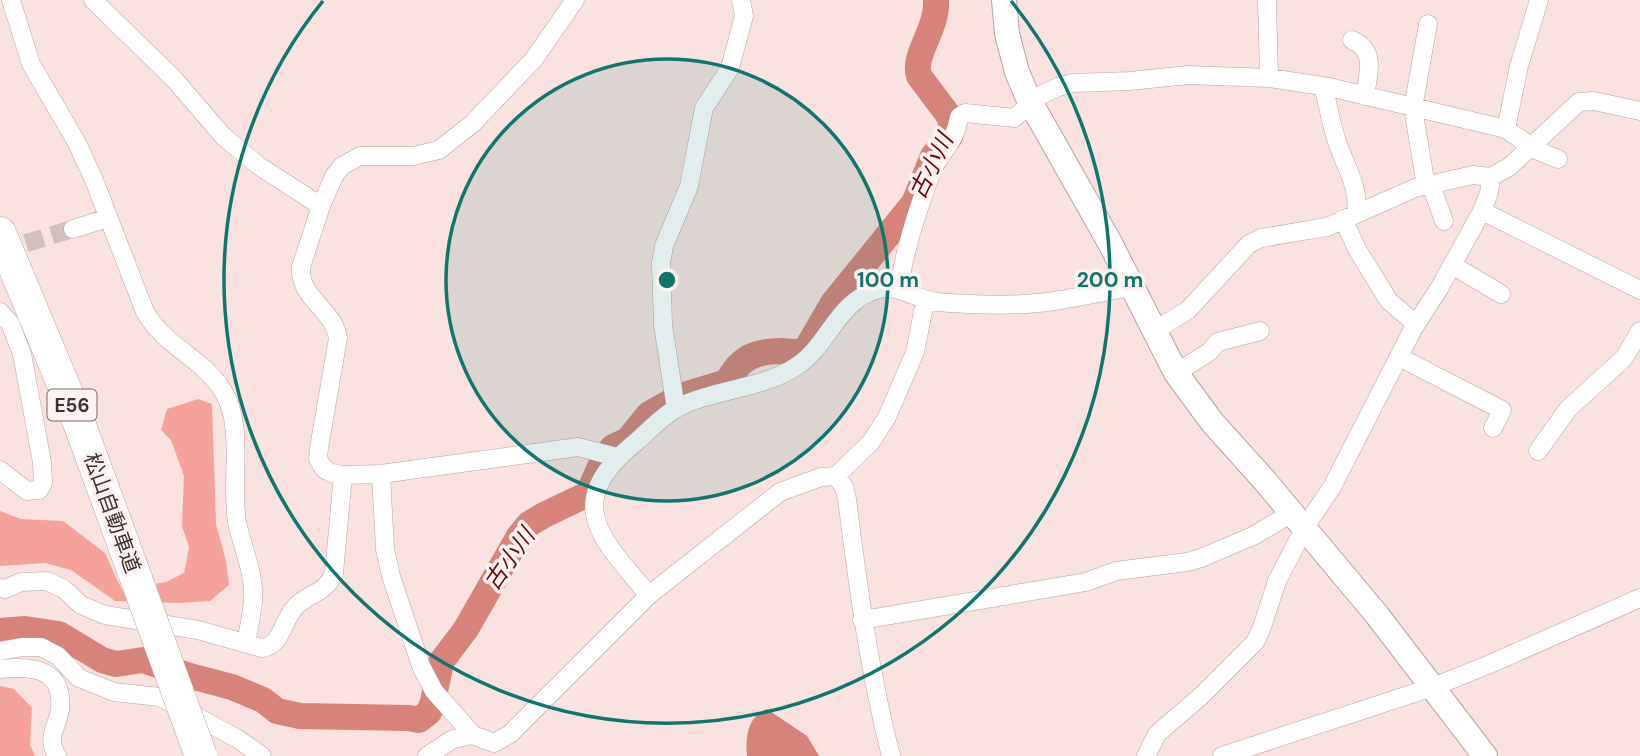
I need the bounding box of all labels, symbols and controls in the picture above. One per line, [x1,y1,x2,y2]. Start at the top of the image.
water label: 古小川 [902,126,961,204]
text: 100 m [857,266,919,294]
text: 200 m [1077,266,1143,294]
centre of rings [655,268,679,292]
road number: E56 [48,390,96,420]
street label: 松山自動車道 [77,449,147,577]
water label: 古小川 [477,520,543,596]

